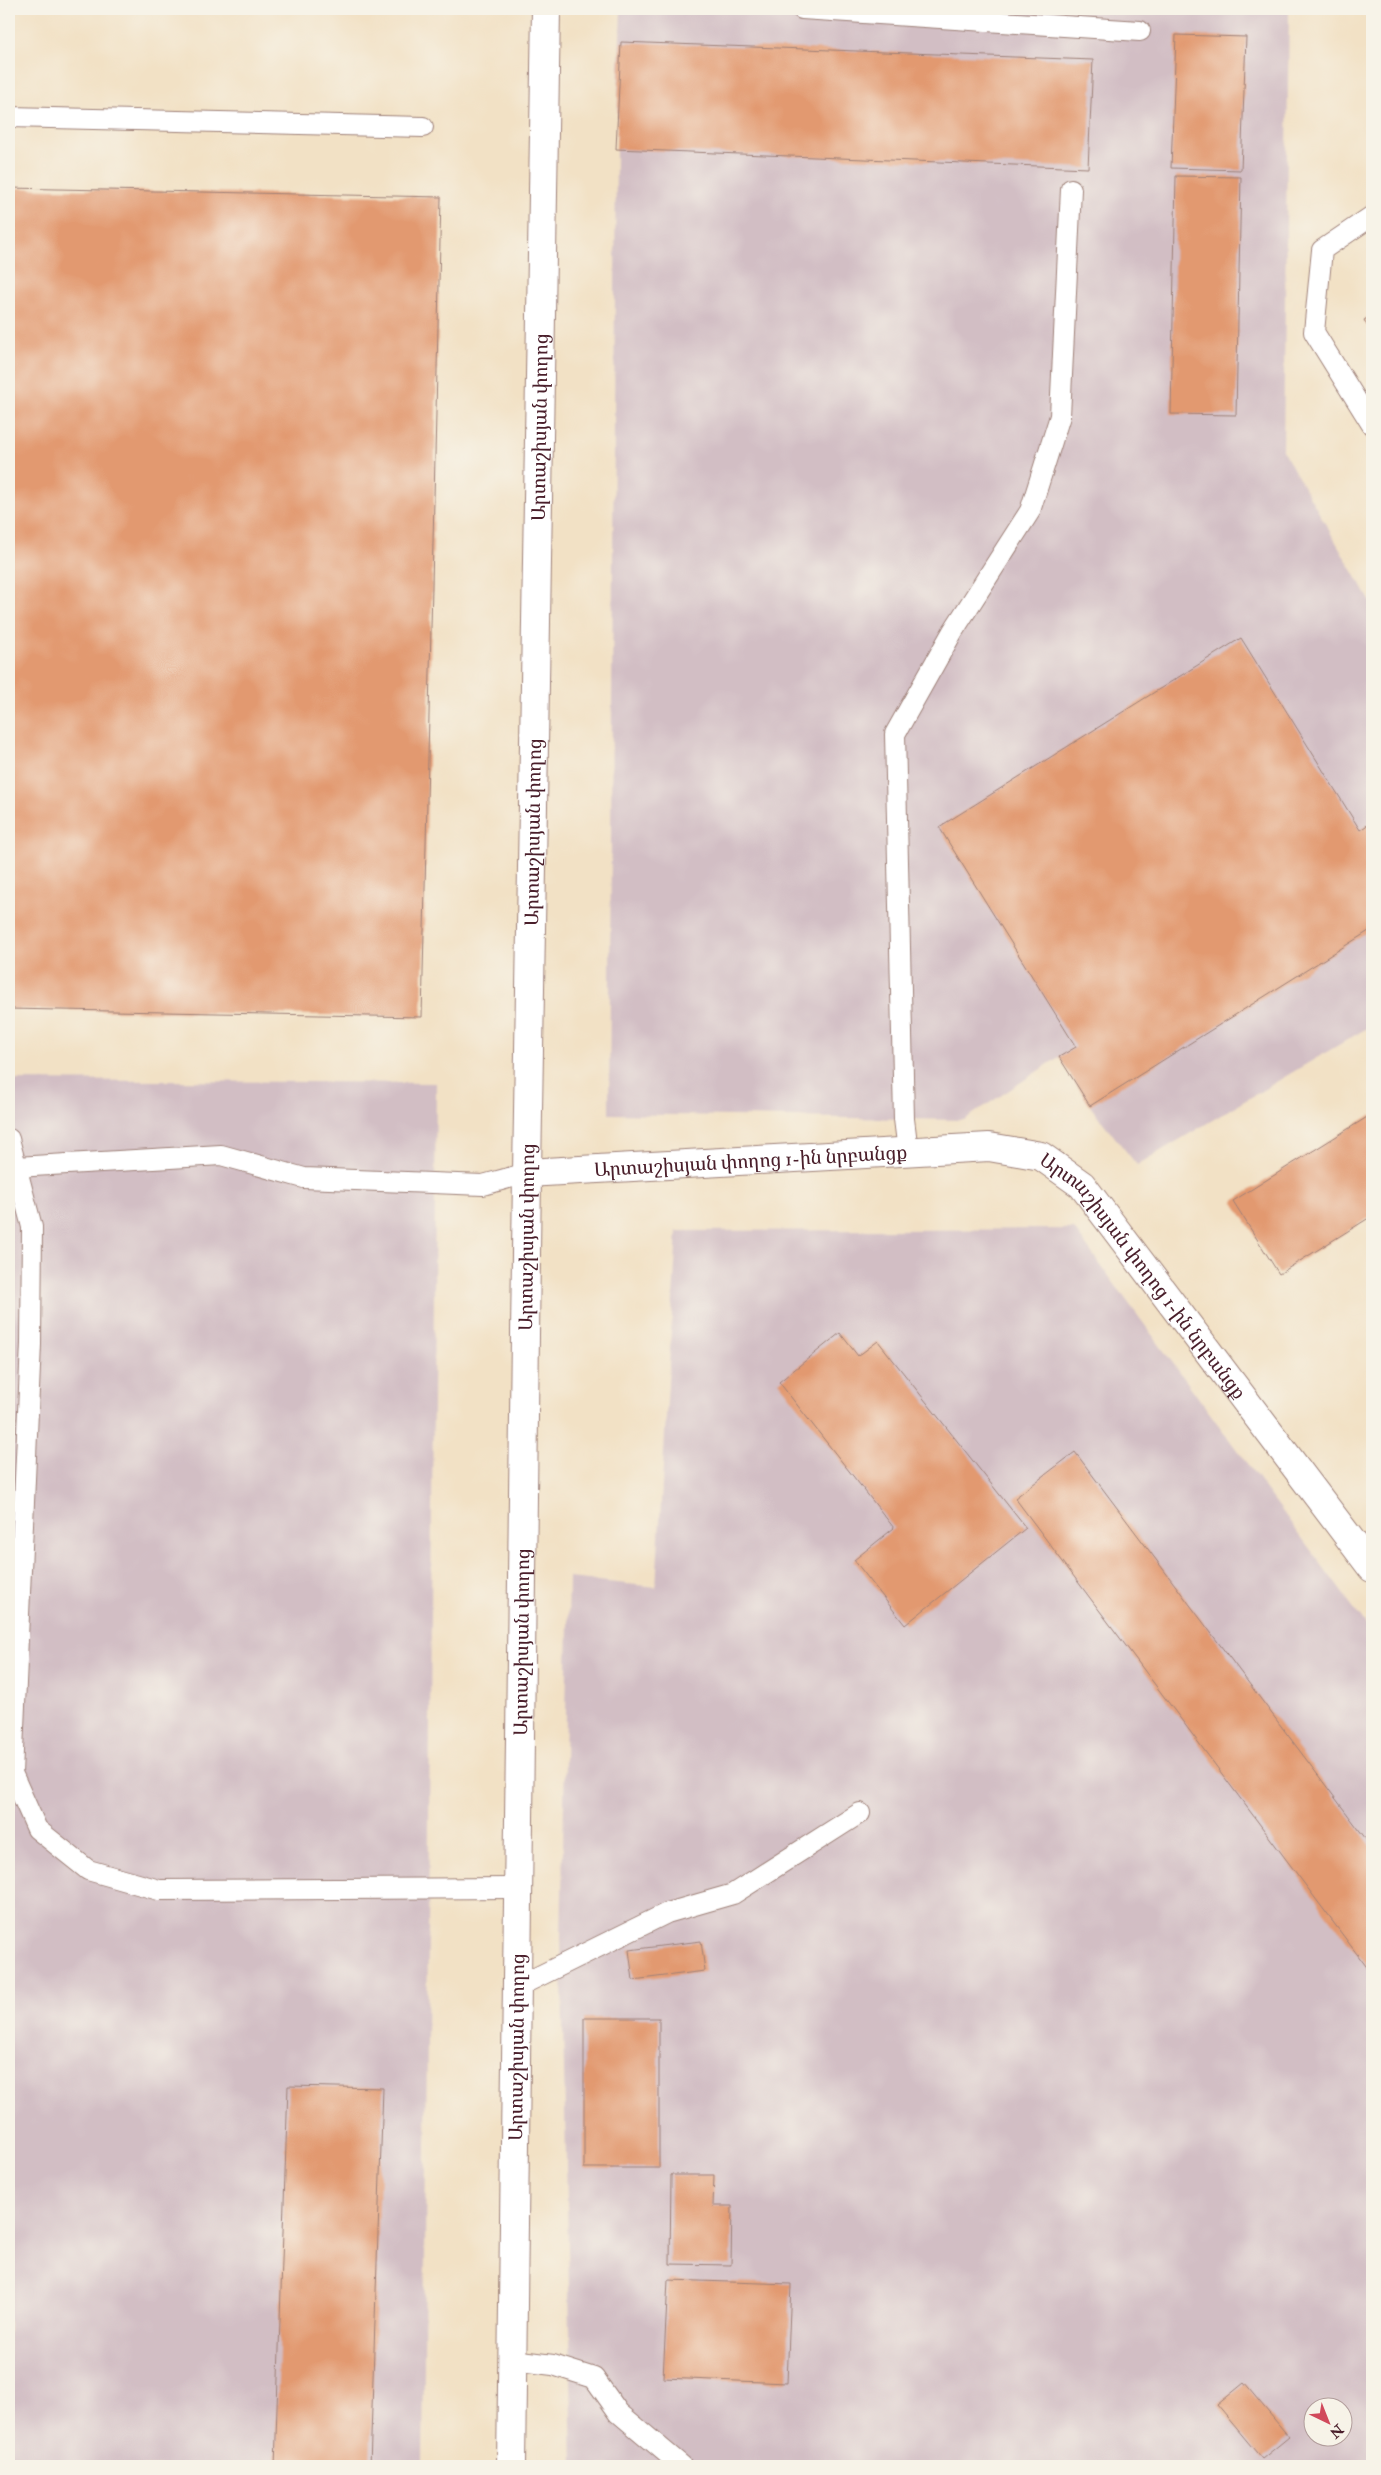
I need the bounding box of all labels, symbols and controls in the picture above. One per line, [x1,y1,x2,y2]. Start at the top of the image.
street label: Արտաշիսյան փողոց [527,333,554,521]
street label: Արտաշիսյան փողոց [520,738,547,926]
street label: Արտաշիսյան փողոց 1-ին նրբանցք [593,1141,908,1182]
street label: Արտաշիսյան փողոց [514,1143,540,1331]
street label: Արտաշիսյան փողոց 1-ին նրբանցք [1035,1148,1251,1404]
street label: Արտաշիսյան փողոց [509,1548,535,1736]
street label: Արտաշիսյան փողոց [504,1953,530,2141]
north arrow [1304,2398,1354,2448]
text: N [1326,2420,1348,2442]

